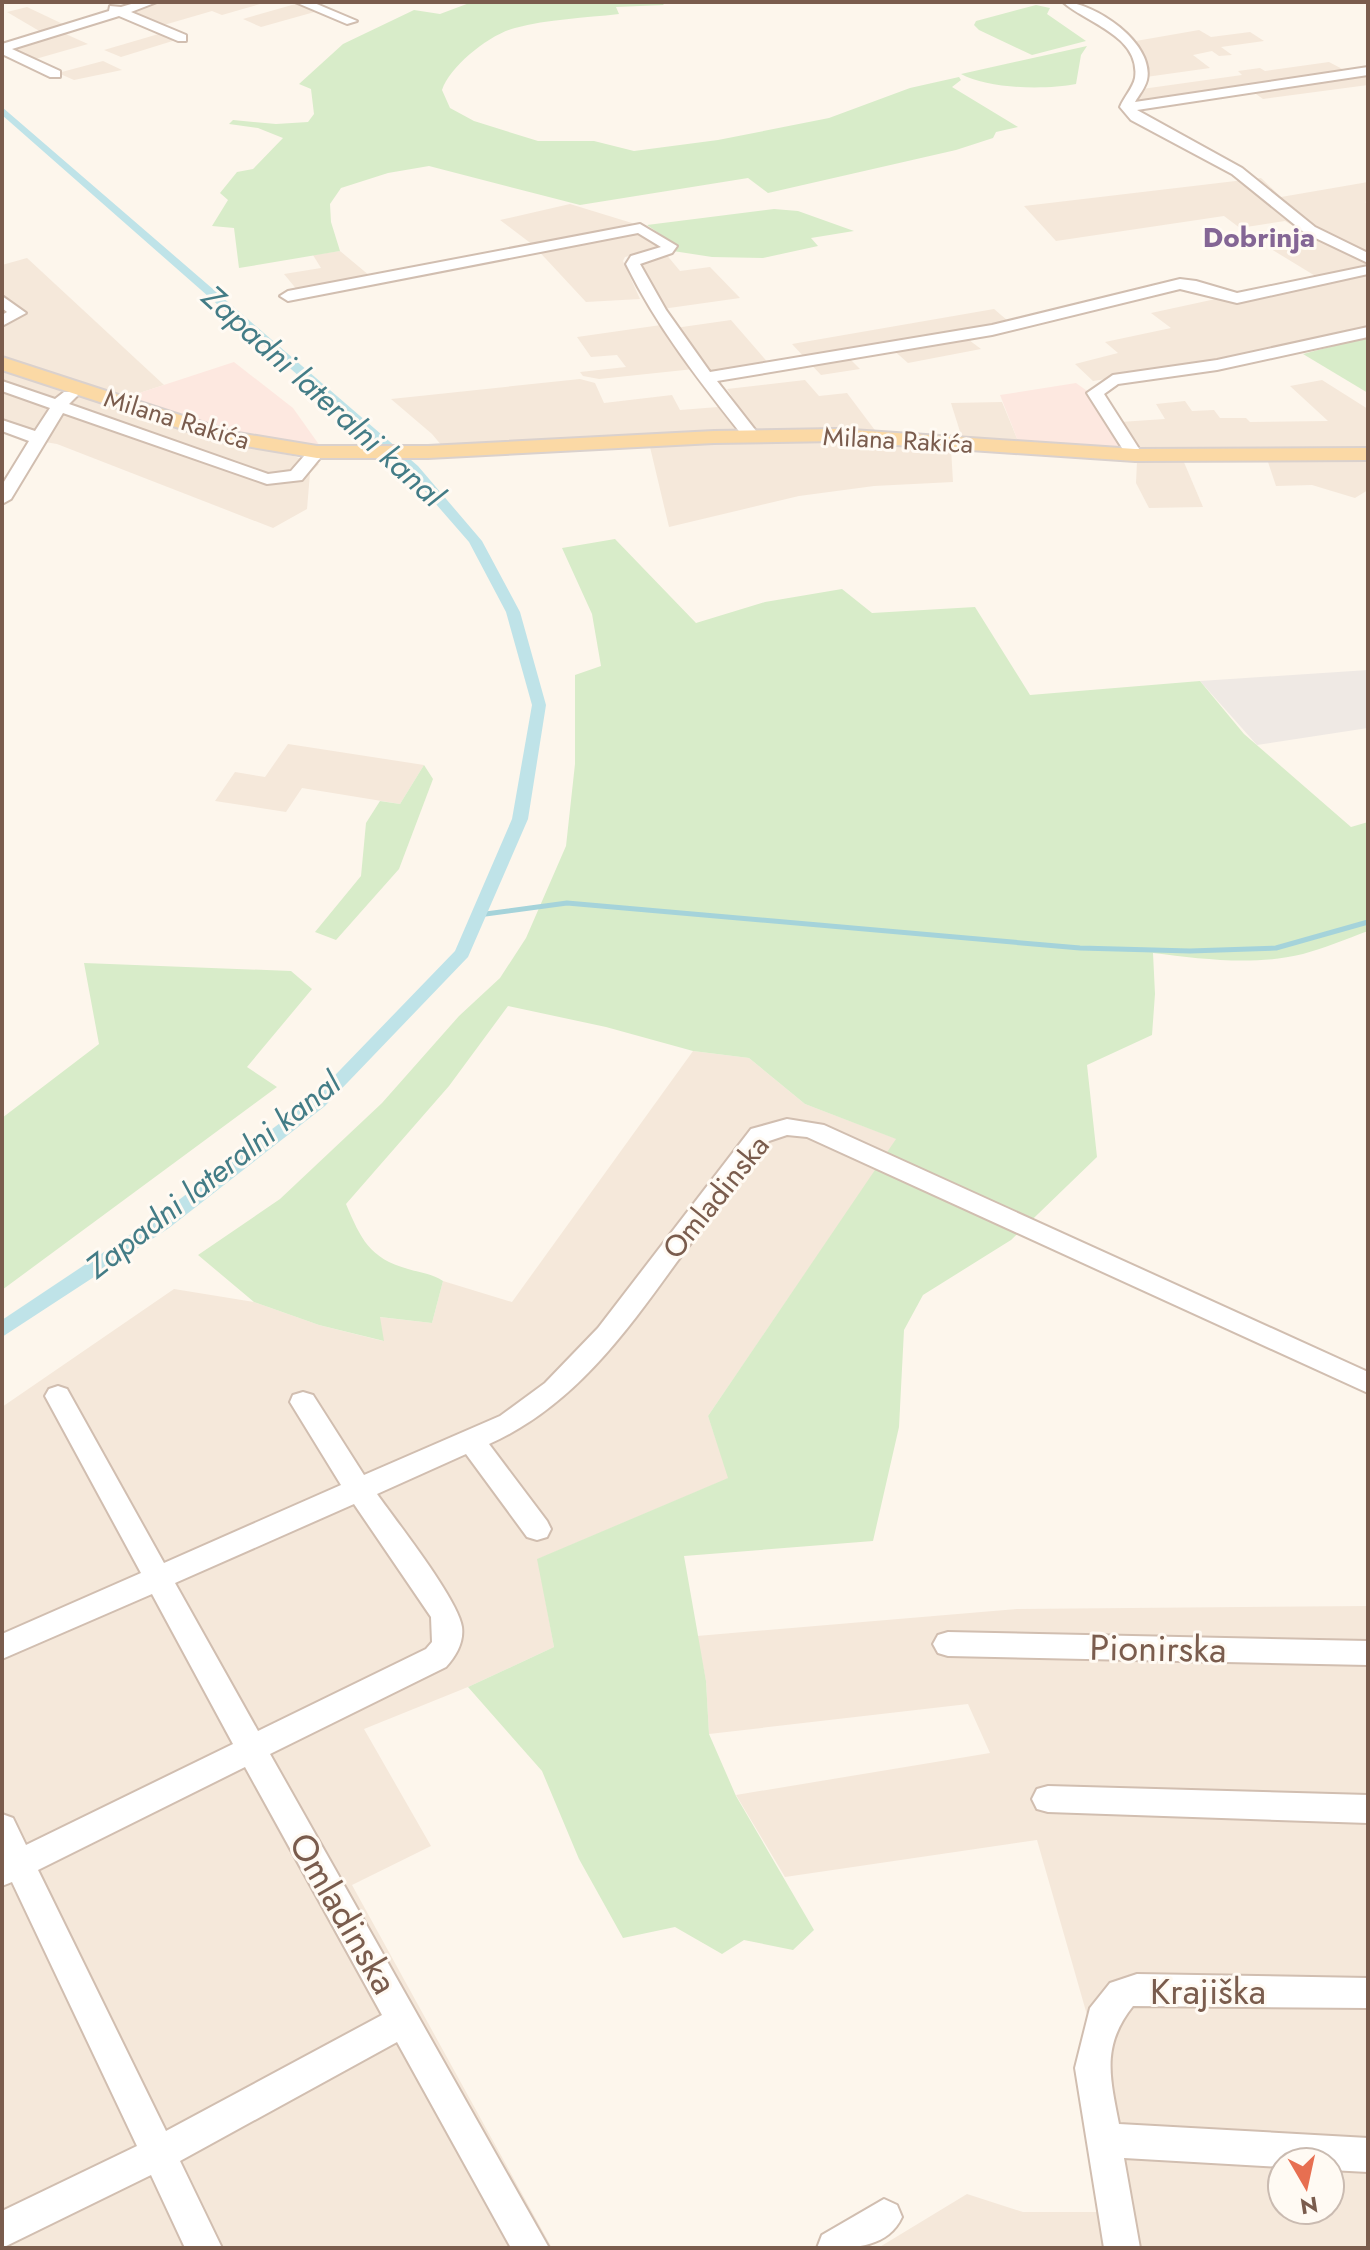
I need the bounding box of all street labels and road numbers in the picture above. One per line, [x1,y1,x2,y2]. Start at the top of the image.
street label: Milana Rakića [99,379,255,459]
street label: Milana Rakića [822,417,974,463]
street label: Omladinska [652,1125,779,1268]
street label: Pionirska [1089,1621,1227,1675]
street label: Omladinska [277,1823,411,2003]
street label: Krajiška [1150,1965,1266,2017]

